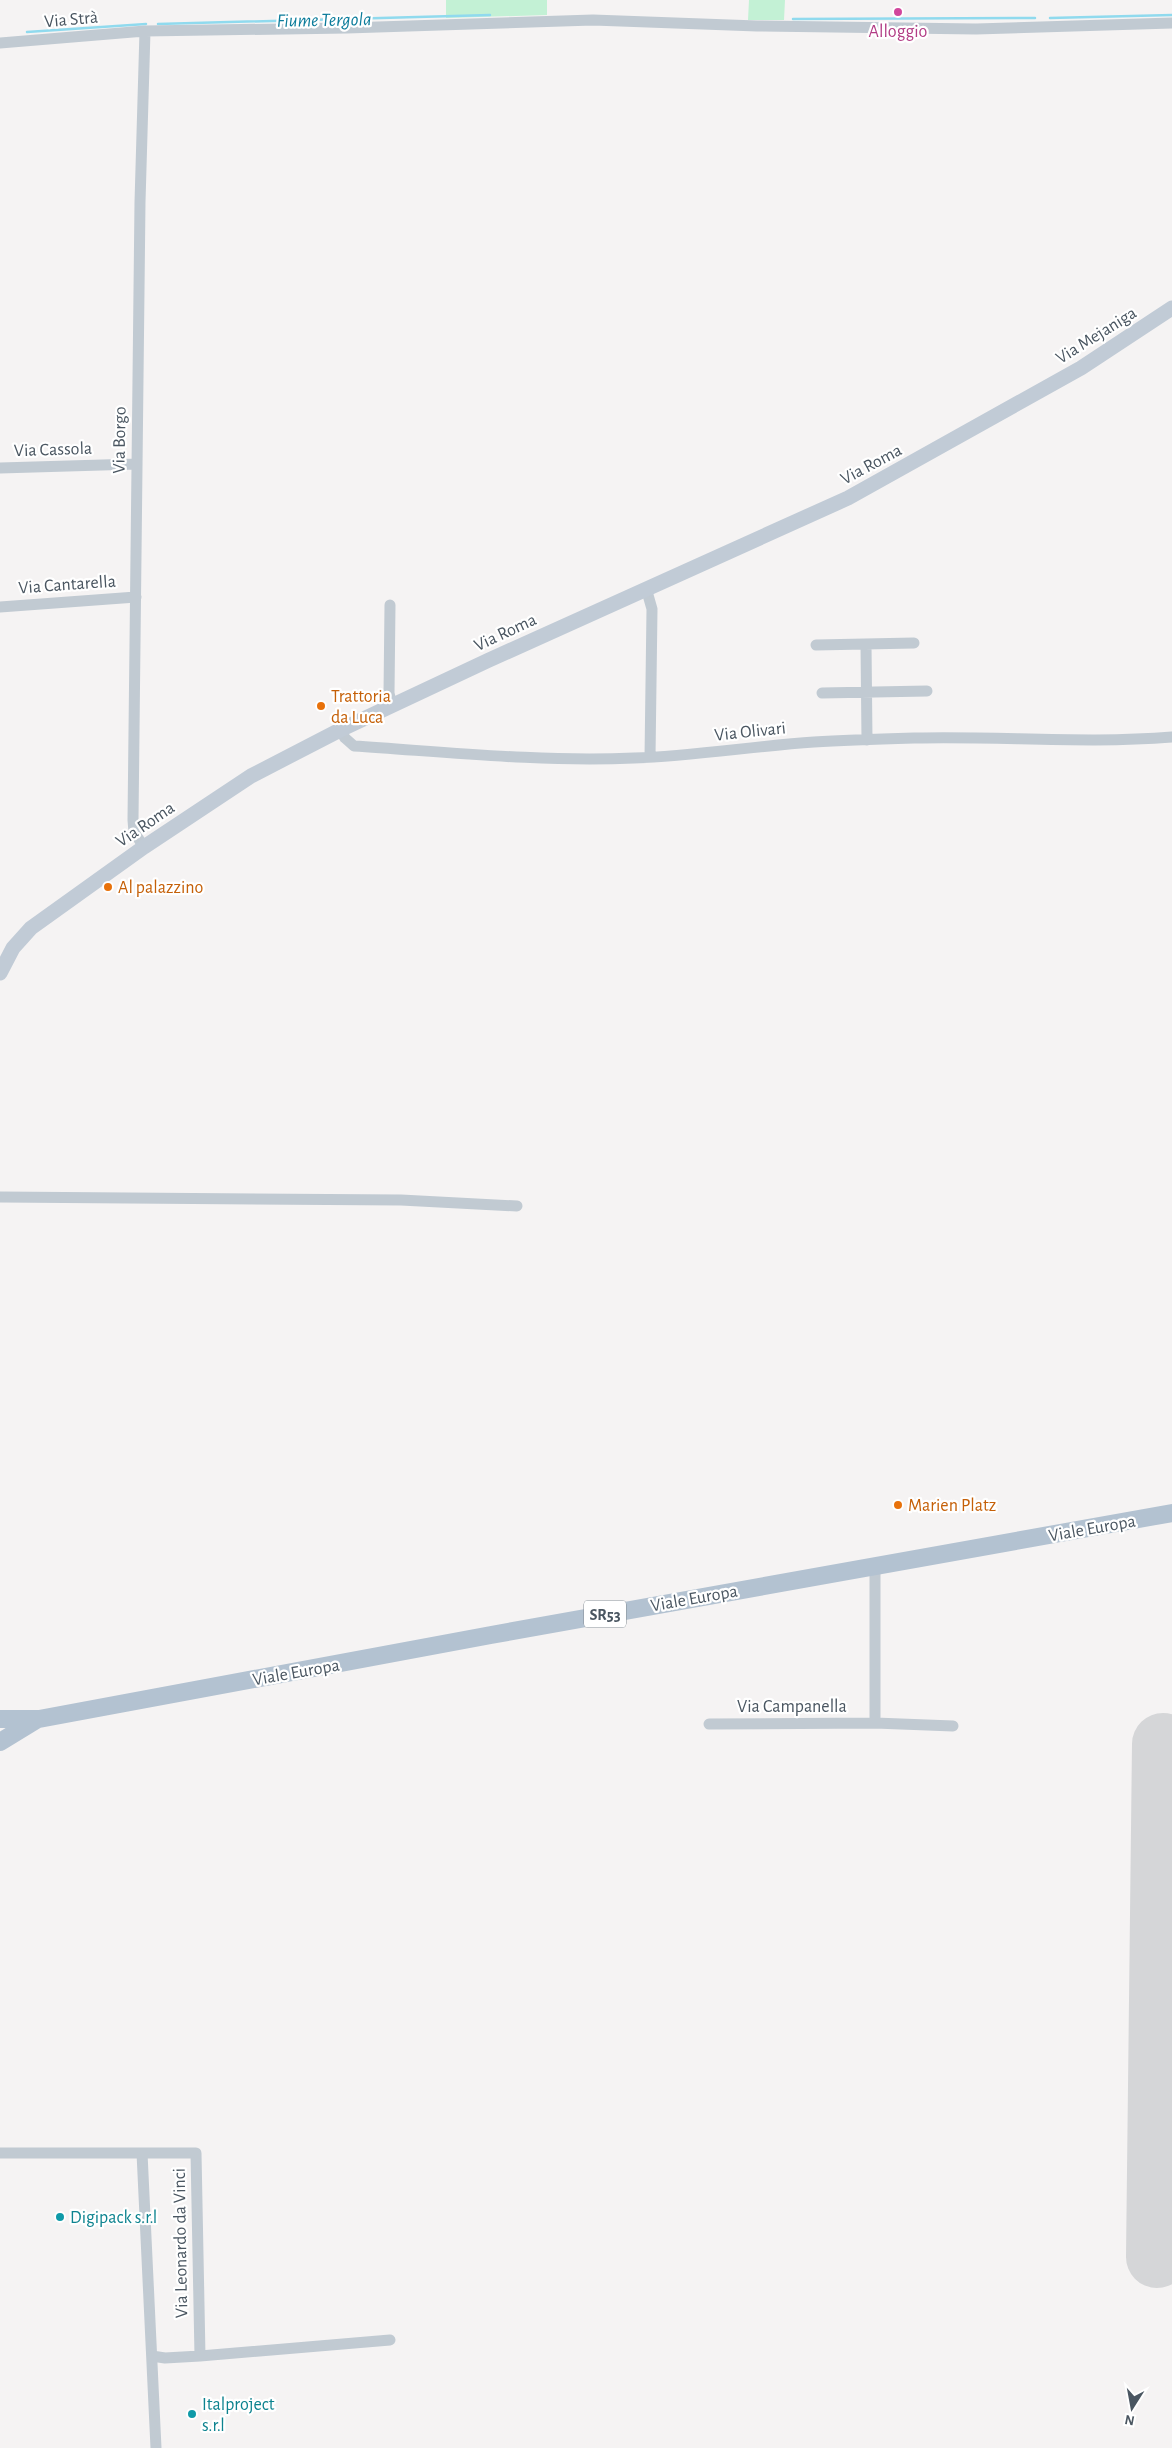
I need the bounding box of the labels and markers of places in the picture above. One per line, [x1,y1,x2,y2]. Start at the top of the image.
marker: Alloggio [892,6,904,18]
place label: Alloggio [869,23,928,41]
place label: Trattoria da Luca [331,688,391,727]
marker: Trattoria da Luca [315,700,327,712]
place label: Al palazzino [118,879,204,897]
marker: Al palazzino [102,881,114,893]
place label: Marien Platz [908,1497,996,1515]
marker: Marien Platz [892,1499,904,1511]
place label: Digipack s.r.l [70,2209,157,2227]
marker: Digipack s.r.l [54,2211,66,2223]
place label: Italproject s.r.l [202,2396,275,2435]
marker: Italproject s.r.l [186,2408,198,2420]

